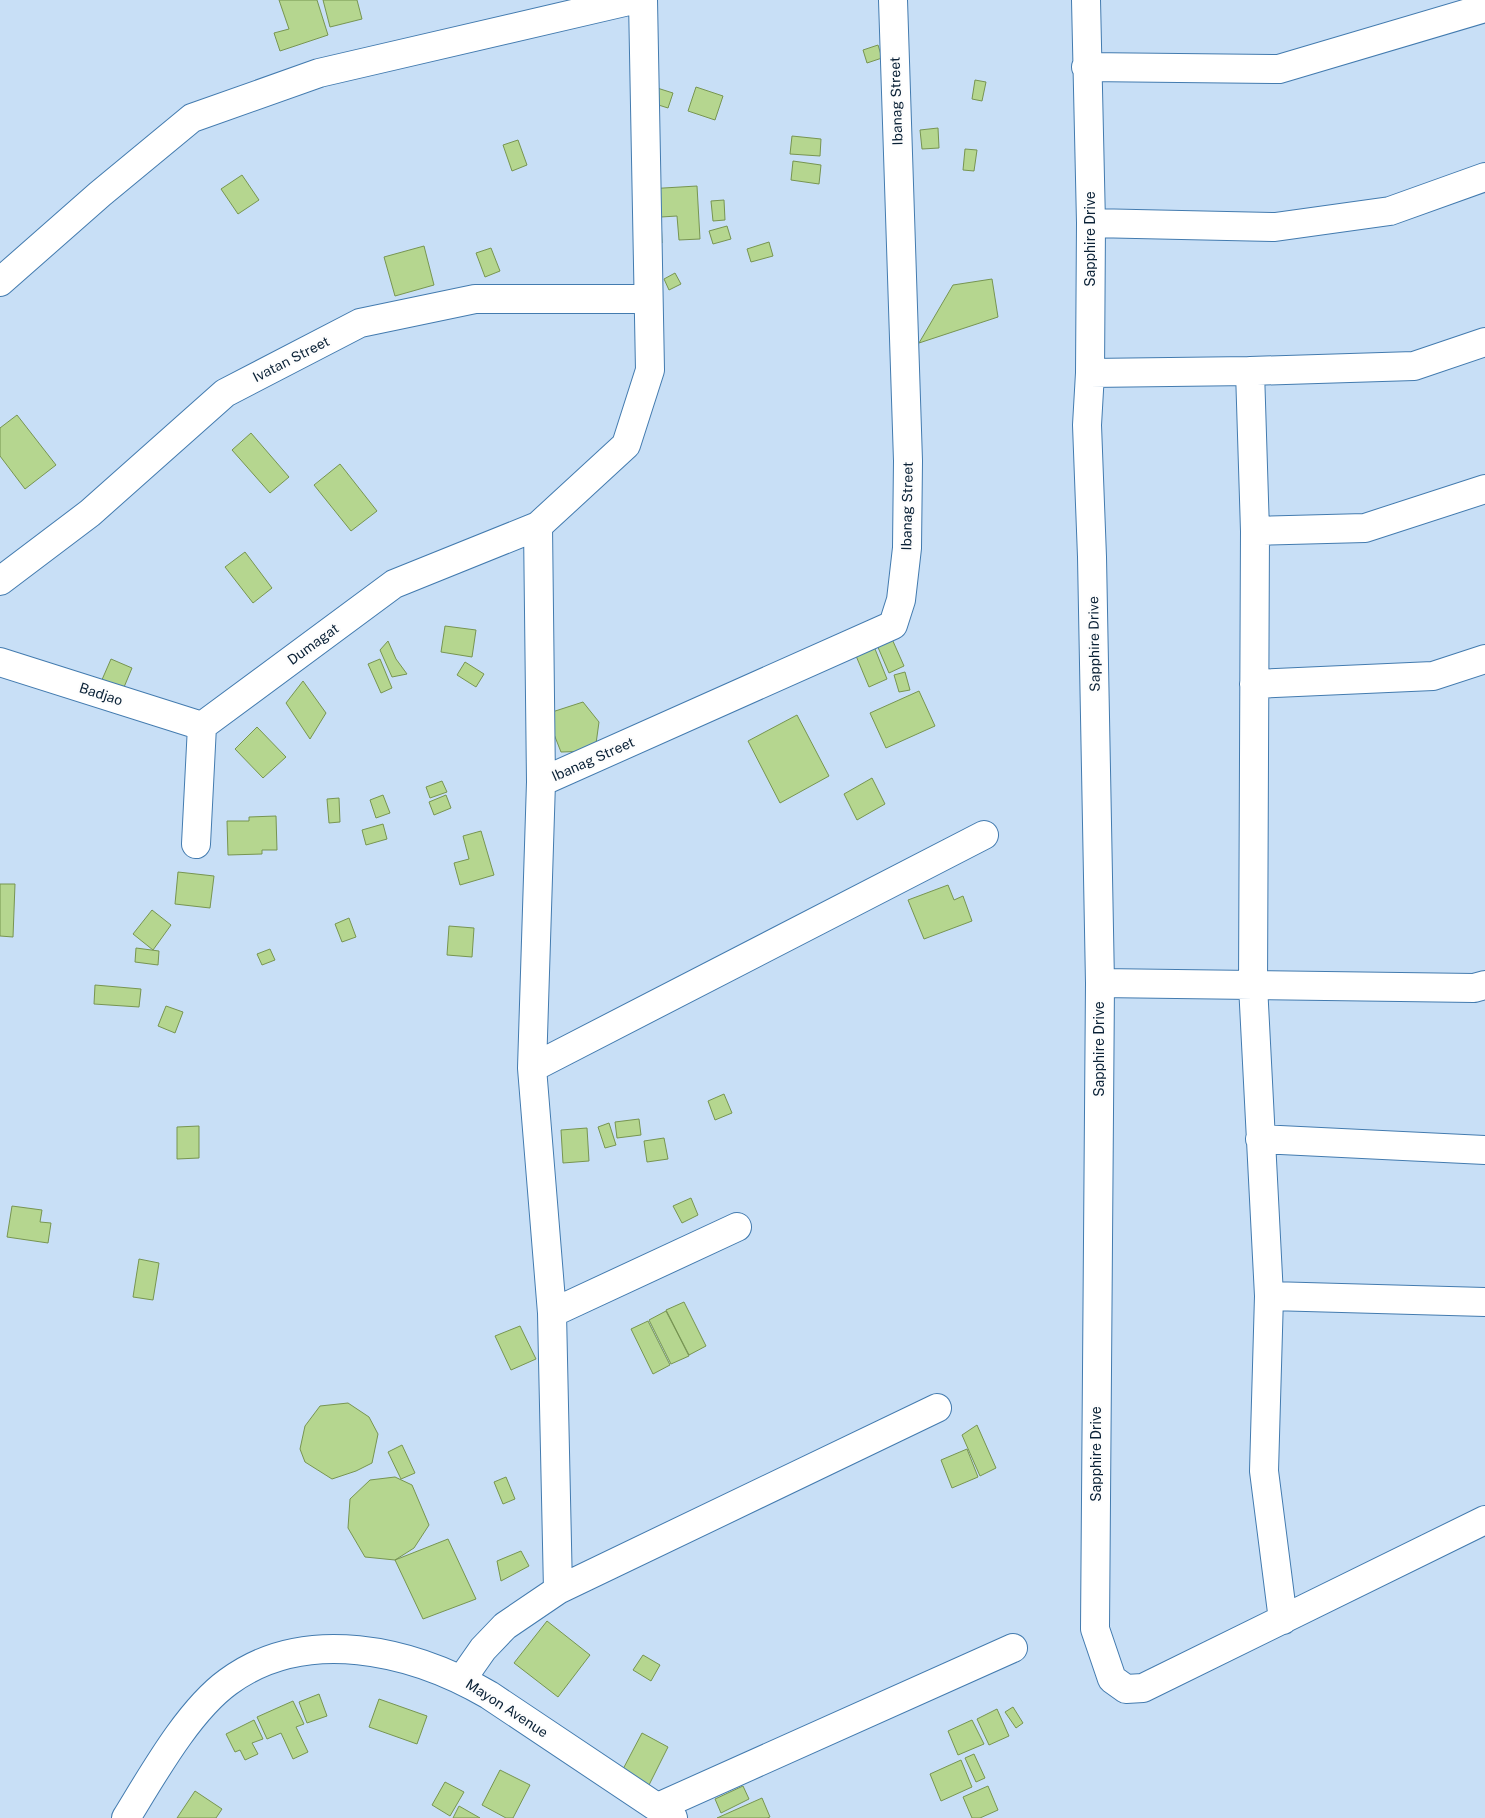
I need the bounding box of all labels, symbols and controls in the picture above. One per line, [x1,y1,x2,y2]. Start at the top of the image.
street label: Ibanag Street [886,56,906,146]
street label: Sapphire Drive [1082,191,1098,287]
street label: Ivatan Street [250,333,332,385]
street label: Ibanag Street [898,461,916,551]
street label: Sapphire Drive [1085,596,1103,692]
street label: Dumagat [284,620,342,668]
street label: Badjao [77,679,125,709]
street label: Ibanag Street [549,734,637,784]
street label: Sapphire Drive [1091,1001,1107,1097]
street label: Sapphire Drive [1088,1406,1104,1502]
street label: Mayon Avenue [463,1676,551,1741]

